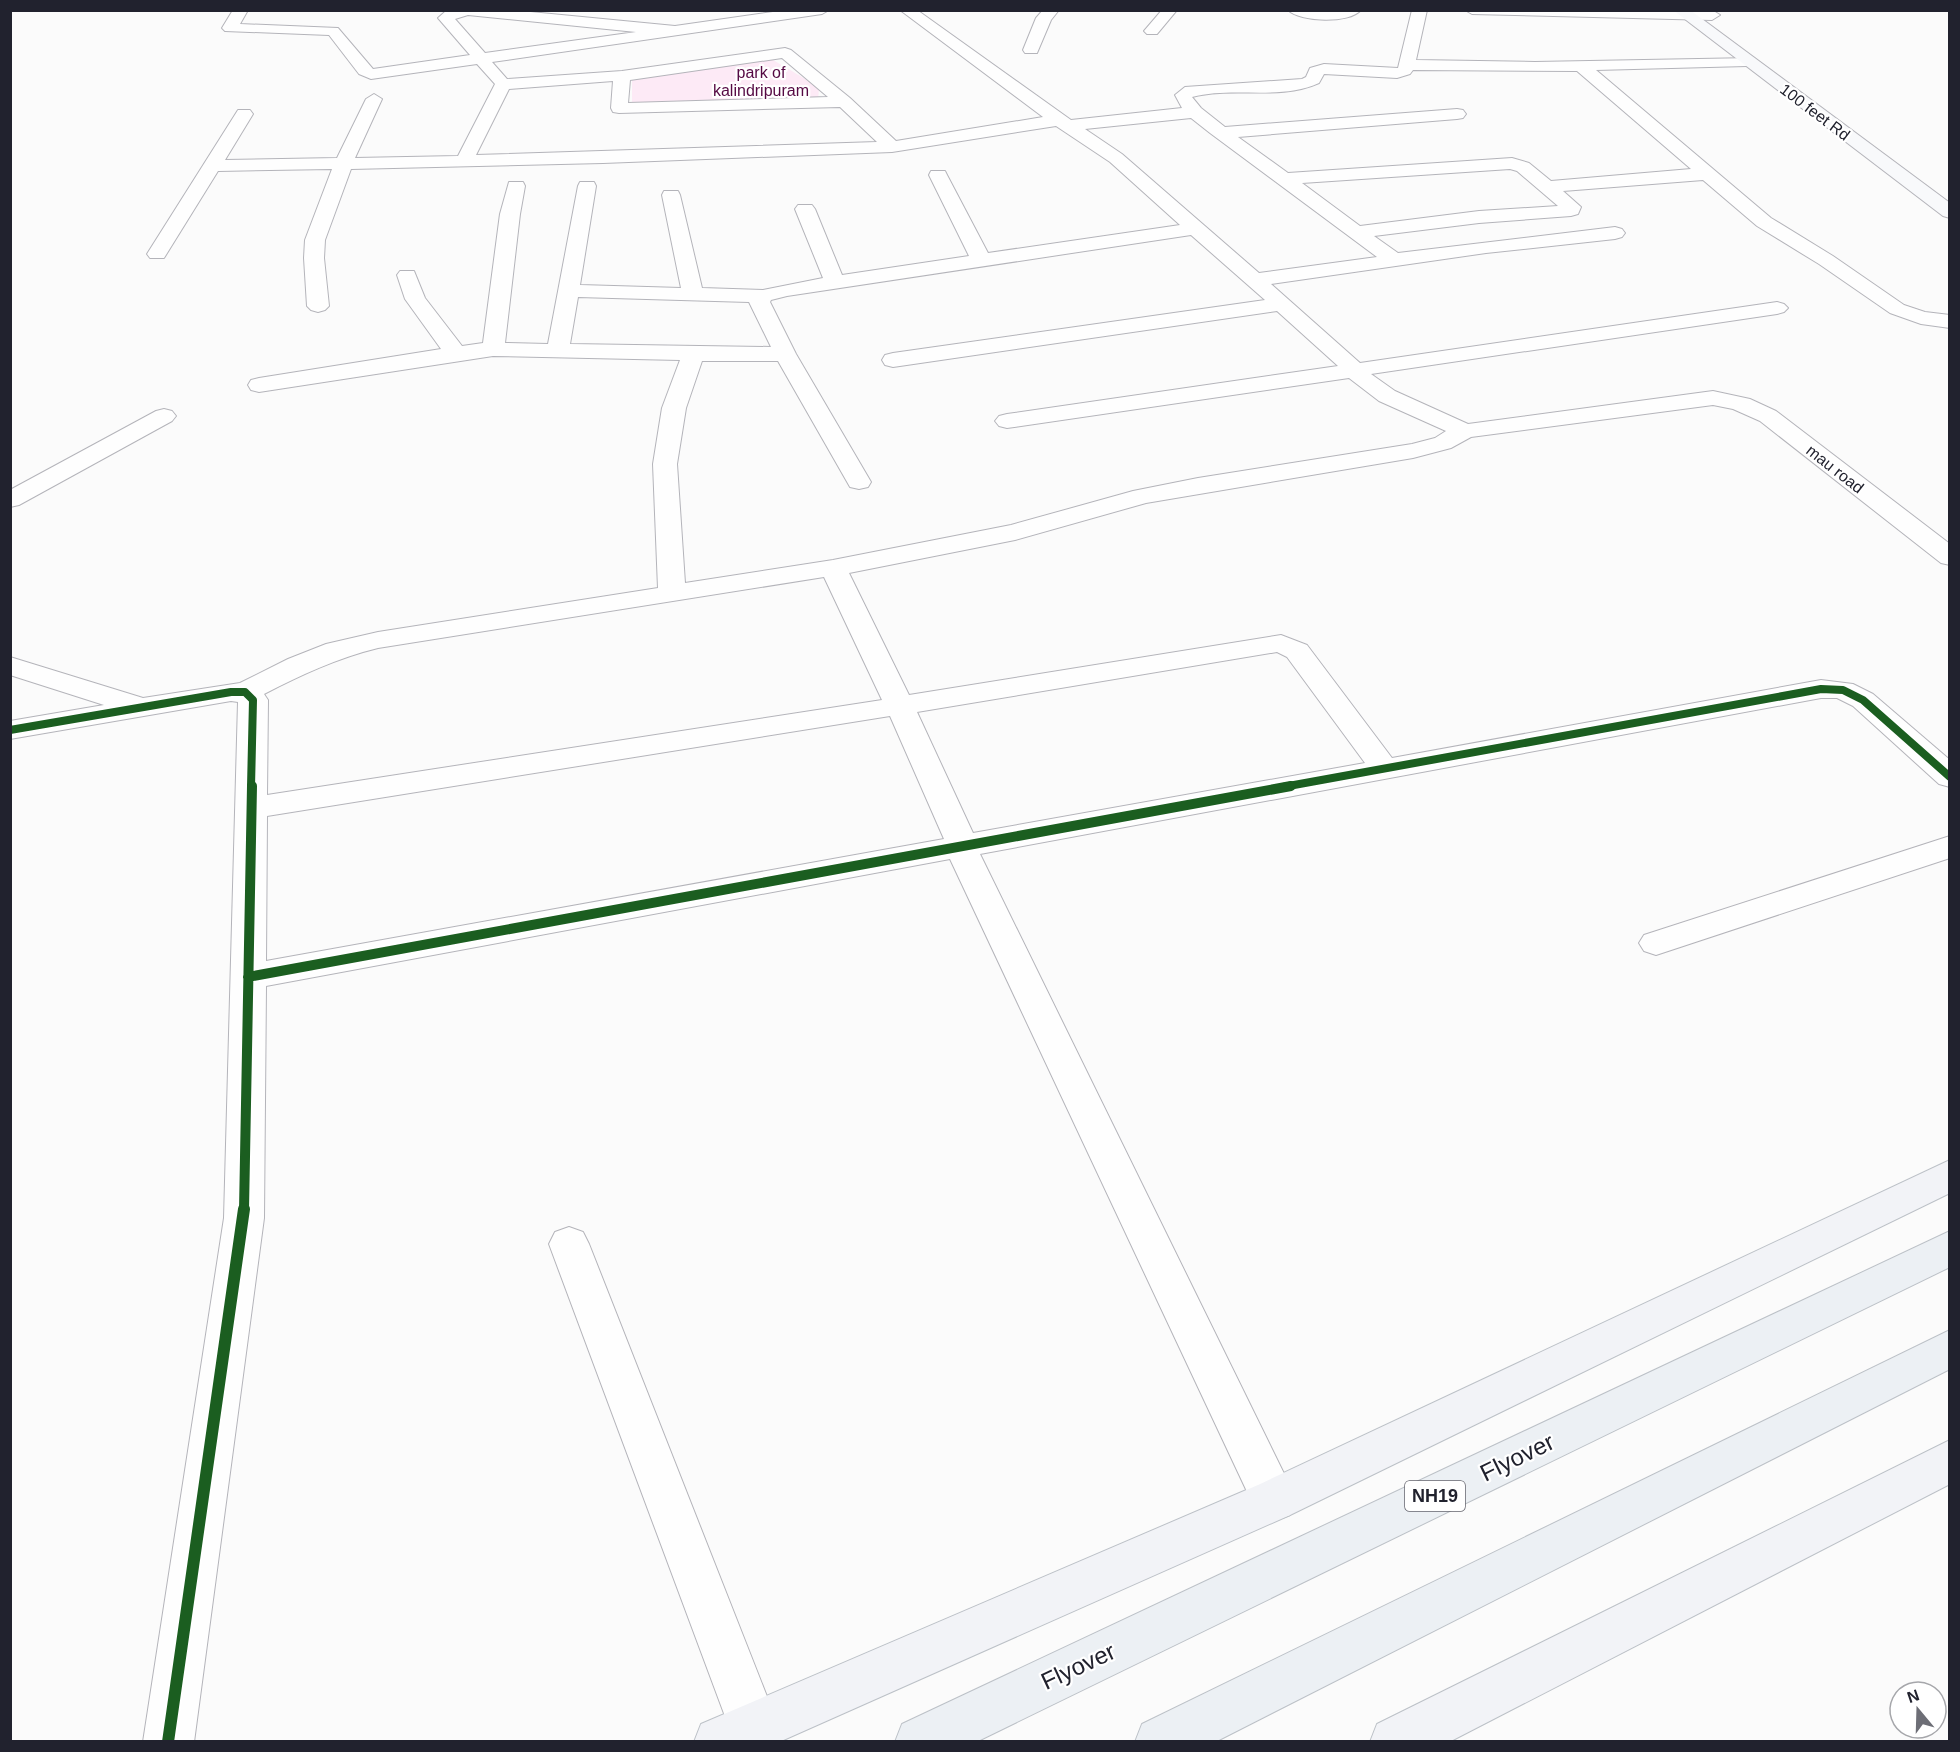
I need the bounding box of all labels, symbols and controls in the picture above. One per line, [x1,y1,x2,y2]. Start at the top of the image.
park label: park of kalindripuram [713,64,809,99]
street label: 100 feet Rd [1777,80,1853,144]
street label: mau road [1803,441,1867,497]
street label: Flyover [1476,1428,1558,1486]
road number: NH19 [1405,1481,1465,1511]
street label: Flyover [1037,1637,1119,1695]
north arrow [1888,1680,1948,1740]
text: N [1905,1686,1922,1706]

